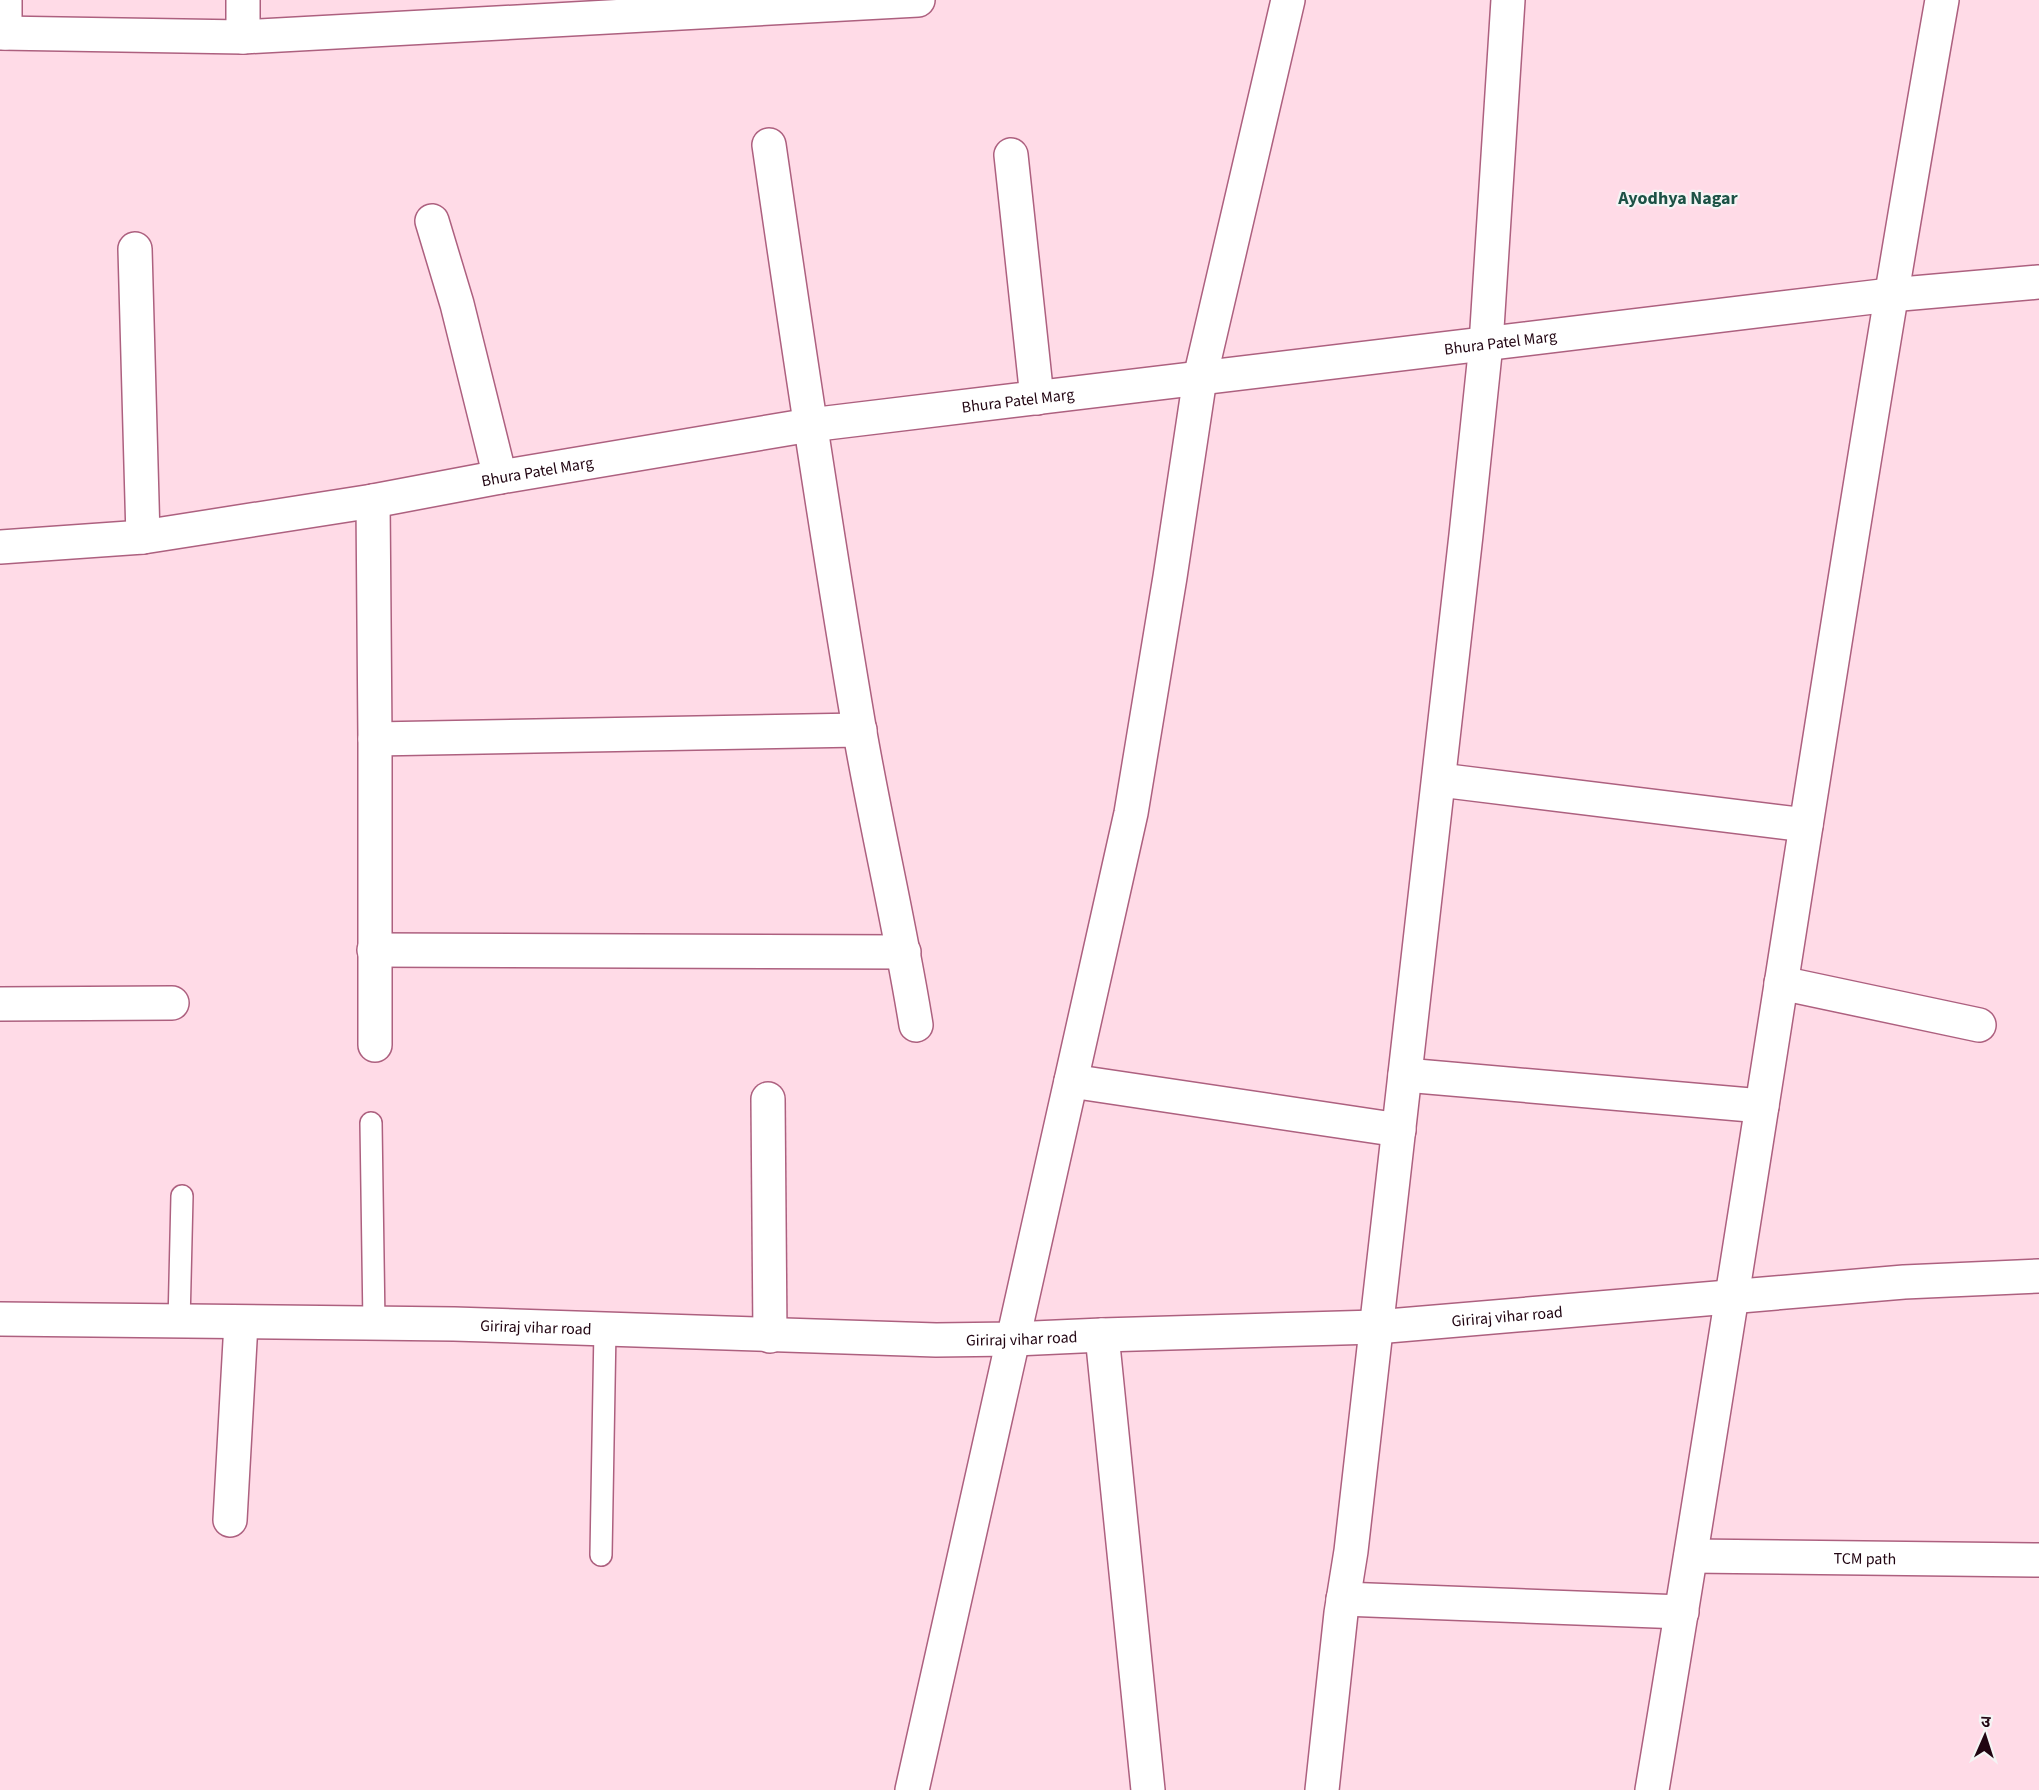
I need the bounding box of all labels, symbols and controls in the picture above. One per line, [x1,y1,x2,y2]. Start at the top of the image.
district label: Ayodhya Nagar [1617,186,1738,211]
street label: Bhura Patel Marg [1443,325,1558,361]
street label: Bhura Patel Marg [960,383,1075,419]
street label: Bhura Patel Marg [479,452,595,492]
street label: Giriraj vihar road [1451,1301,1564,1333]
street label: Giriraj vihar road [480,1315,592,1341]
street label: Giriraj vihar road [966,1326,1078,1352]
street label: TCM path [1833,1548,1897,1570]
north arrow [1955,1706,2015,1766]
text: उ [1980,1711,1992,1733]

